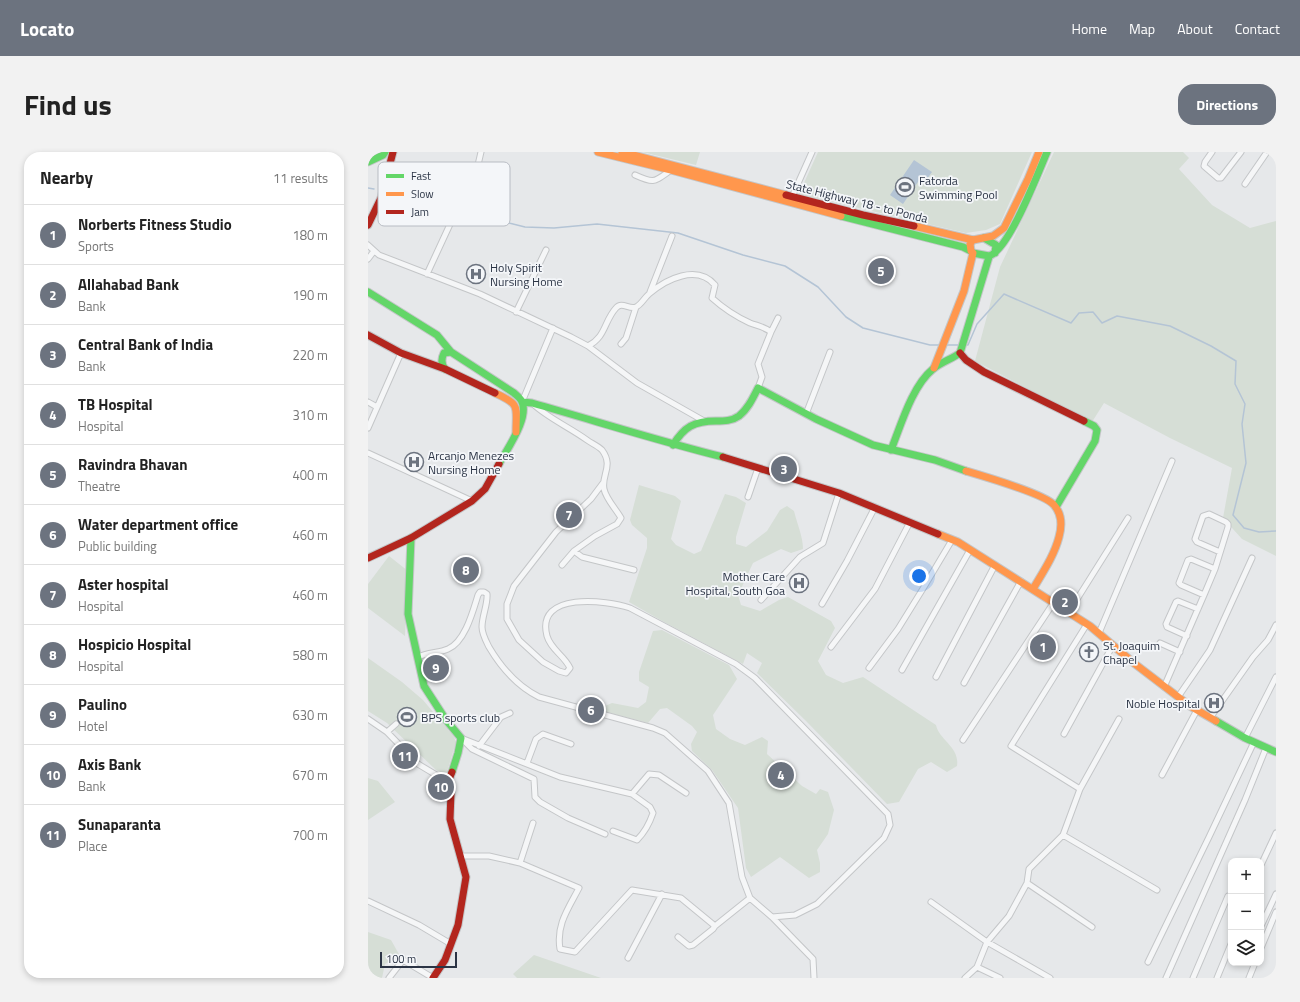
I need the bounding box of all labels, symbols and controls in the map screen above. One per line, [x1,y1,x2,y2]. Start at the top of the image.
text: Locato [20,14,74,43]
text: Home [1072,18,1107,39]
text: Map [1129,18,1155,39]
text: About [1177,18,1213,39]
text: Contact [1235,18,1280,39]
text: Find us [24,83,112,126]
button: Directions [1178,84,1276,125]
legend [378,162,510,226]
text: Nearby [40,165,93,191]
text: 11 results [273,168,328,188]
text: Fast [411,168,431,184]
place label: Fatorda Swimming Pool [919,171,998,204]
street label: State Highway 18 - to Ponda [784,174,930,228]
sports icon: Fatorda Swimming Pool [894,176,916,198]
text: Slow [411,186,434,202]
text: Jam [411,204,429,220]
text: Norberts Fitness Studio [78,213,232,236]
text: 1 [49,225,57,245]
text: 180 m [292,225,328,245]
text: Sports [78,236,114,256]
pin: 5 [868,256,894,286]
place label: Holy Spirit Nursing Home [490,258,563,291]
hospital icon: Holy Spirit Nursing Home [465,263,487,285]
text: Allahabad Bank [78,273,179,296]
text: 2 [49,285,57,305]
text: 190 m [292,285,328,305]
text: Bank [78,296,106,316]
text: Central Bank of India [78,333,213,356]
text: 3 [49,345,57,365]
text: 220 m [292,345,328,365]
text: Bank [78,356,106,376]
text: TB Hospital [78,393,153,416]
text: 4 [49,405,57,425]
text: 310 m [292,405,328,425]
text: Hospital [78,416,123,436]
place label: Arcanjo Menezes Nursing Home [428,446,515,479]
hospital icon: Arcanjo Menezes Nursing Home [403,451,425,473]
text: Ravindra Bhavan [78,453,188,476]
pin: 3 [771,454,797,484]
text: 5 [49,465,57,485]
text: 400 m [292,465,328,485]
text: Theatre [78,476,120,496]
pin: 7 [556,500,582,530]
text: Water department office [78,513,238,536]
text: 6 [49,525,57,545]
text: 460 m [292,525,328,545]
text: Public building [78,536,157,556]
pin: 8 [453,555,479,585]
your location [909,566,929,586]
place label: Mother Care Hospital, South Goa [686,567,785,600]
hospital icon: Mother Care Hospital, South Goa [788,572,810,594]
text: Aster hospital [78,573,169,596]
text: 7 [49,585,57,605]
text: 460 m [292,585,328,605]
pin: 2 [1052,587,1078,617]
text: Hospital [78,596,123,616]
pin: 1 [1030,632,1056,662]
text: Hospicio Hospital [78,633,191,656]
place label: St. Joaquim Chapel [1103,636,1160,669]
church icon: St. Joaquim Chapel [1078,641,1100,663]
text: 8 [49,645,57,665]
text: 580 m [292,645,328,665]
pin: 9 [423,653,449,683]
text: Hospital [78,656,123,676]
hospital icon: Noble Hospital [1203,692,1225,714]
text: Paulino [78,693,127,716]
place label: Noble Hospital [1126,694,1200,713]
pin: 6 [578,695,604,725]
text: 9 [49,705,57,725]
text: 630 m [292,705,328,725]
sports icon: BPS sports club [396,706,418,728]
place label: BPS sports club [421,708,500,727]
text: Hotel [78,716,108,736]
pin: 11 [392,741,418,771]
text: Axis Bank [78,753,141,776]
pin: 4 [768,760,794,790]
text: 10 [46,765,60,785]
text: 670 m [292,765,328,785]
pin: 10 [428,772,454,802]
text: Bank [78,776,106,796]
text: Sunaparanta [78,813,161,836]
text: 11 [46,825,60,845]
text: 700 m [292,825,328,845]
text: Place [78,836,107,856]
map controls [1228,858,1264,966]
button: + [1228,858,1264,894]
button: − [1228,894,1264,930]
button: layers [1228,930,1264,966]
scale bar [380,950,457,969]
text: 100 m [386,951,416,967]

